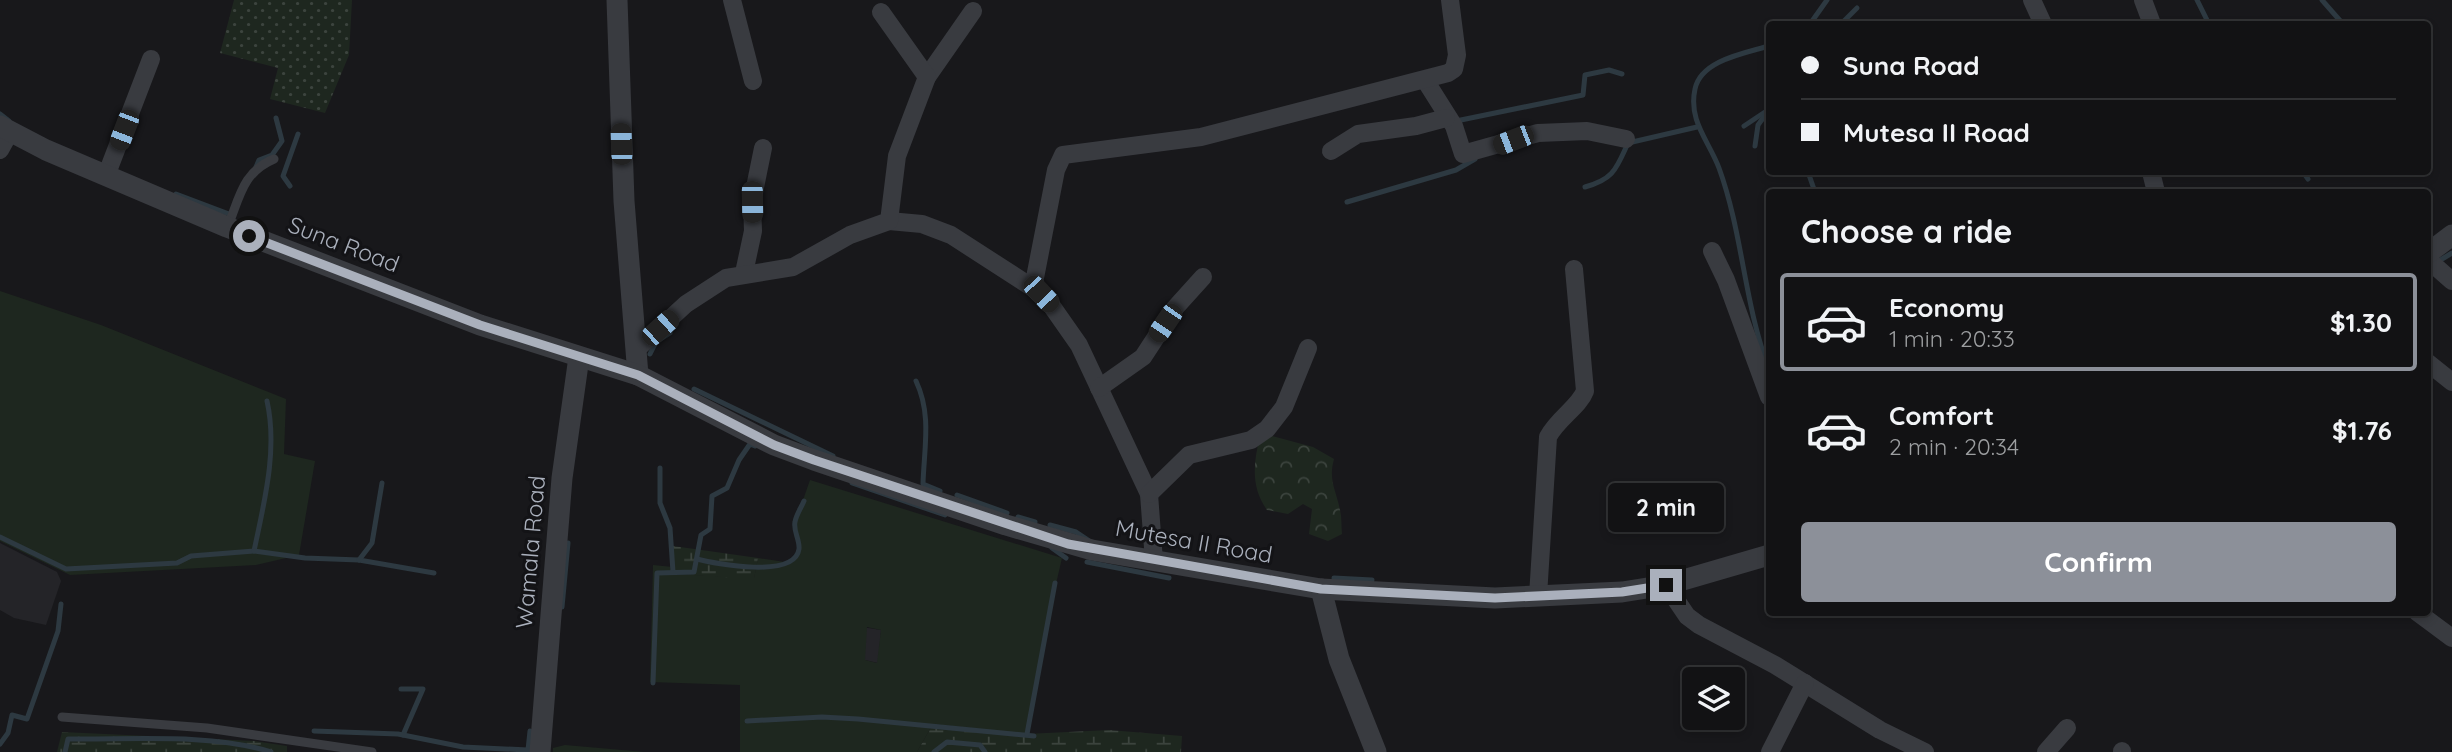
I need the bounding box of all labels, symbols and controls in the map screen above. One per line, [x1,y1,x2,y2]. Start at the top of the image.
text: Suna Road [1843,49,1980,82]
car [107,107,142,153]
text: Mutesa II Road [1843,116,2030,149]
car [610,123,633,165]
car [1490,123,1537,157]
car [742,181,763,223]
street label: Suna Road [284,210,404,278]
text: Choose a ride [1801,211,2013,251]
route start [233,220,265,252]
car [1019,271,1064,317]
icon: car [1805,291,1868,354]
text: Economy [1889,291,2004,324]
car [1145,300,1186,346]
car [638,306,683,350]
text: $1.30 [2330,306,2392,339]
text: 1 min · 20:33 [1889,324,2015,353]
icon: car [1805,399,1868,462]
text: Comfort [1889,399,1994,432]
text: $1.76 [2332,414,2392,447]
text: 2 min · 20:34 [1889,432,2019,461]
street label: Wamala Road [509,474,551,630]
callout: 2 min [1608,484,1724,532]
text: 2 min [1636,493,1696,522]
street label: Mutesa II Road [1113,513,1275,569]
button: Confirm [1801,522,2396,602]
route end [1650,569,1682,601]
map controls [1682,667,1745,730]
button: layers [1682,667,1745,730]

